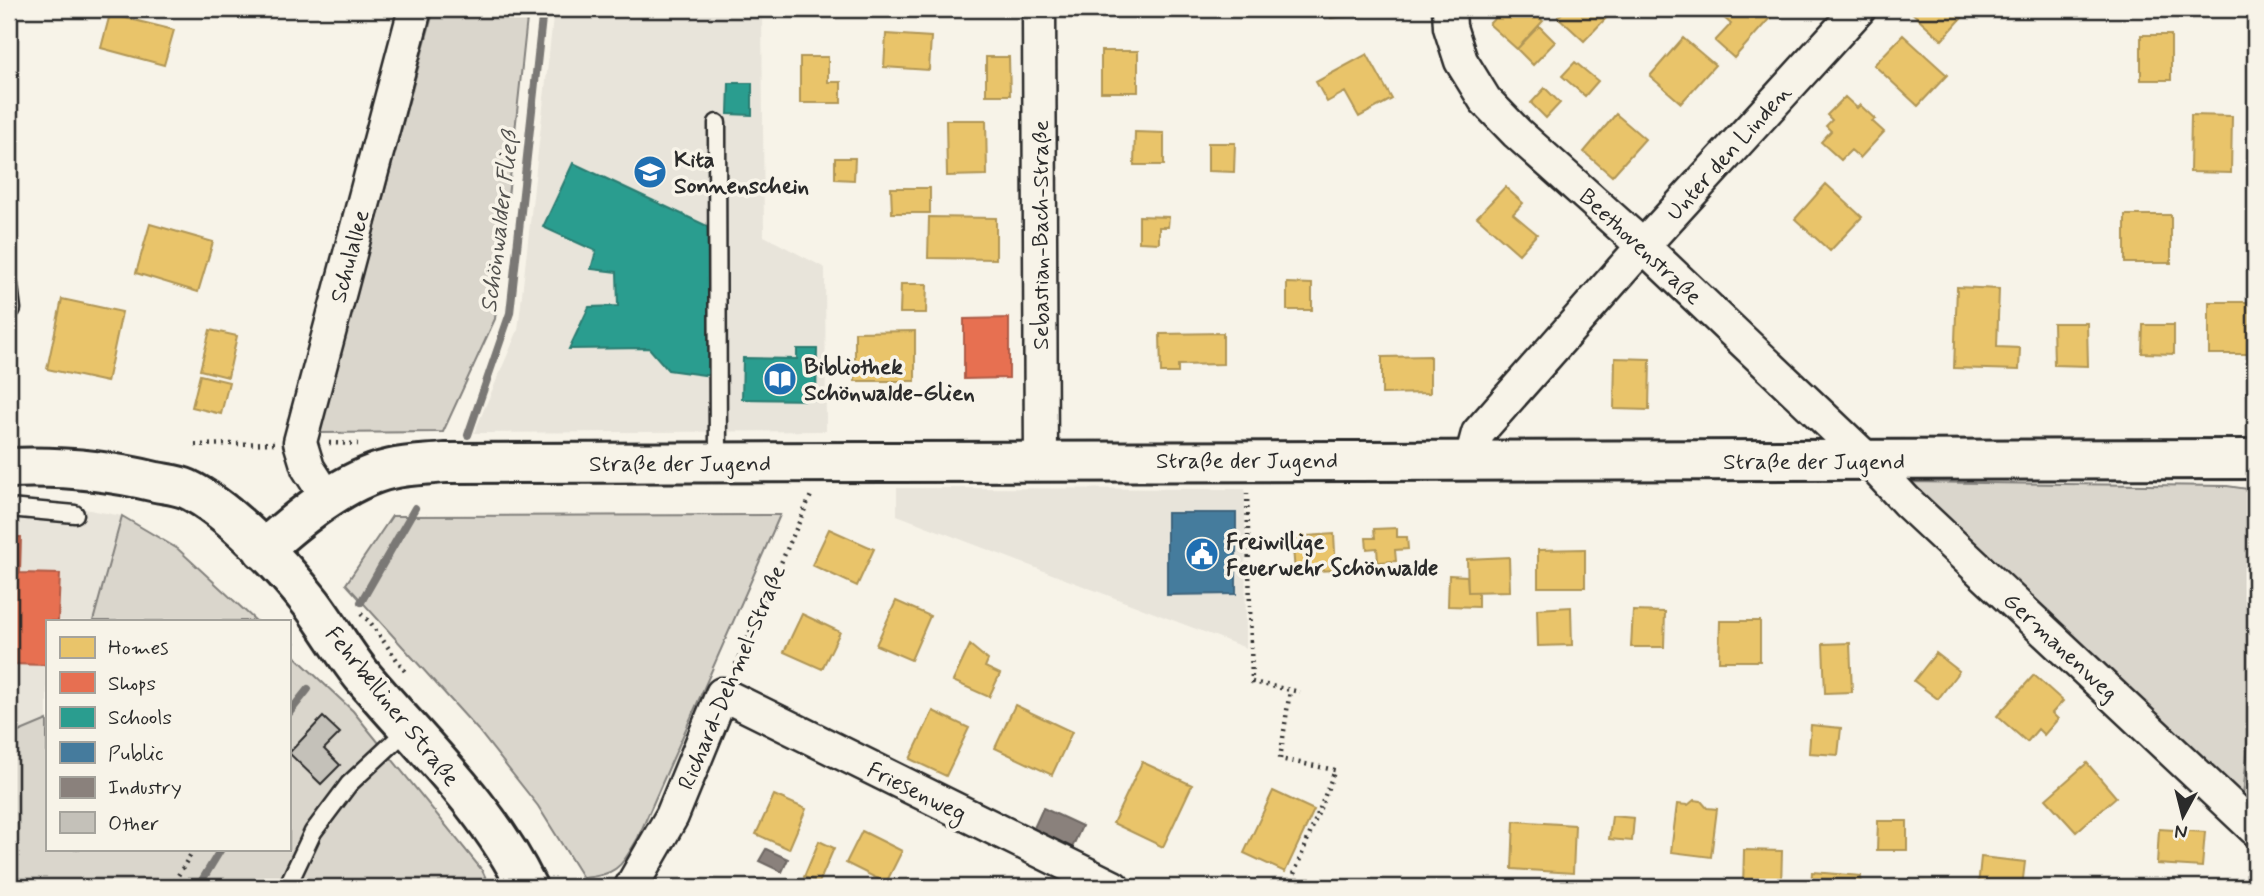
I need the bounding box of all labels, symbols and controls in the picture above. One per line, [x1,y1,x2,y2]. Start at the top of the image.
street label: Unter den Linden [1660,79,1799,228]
street label: Sebastian-Bach-Straße [1027,120,1057,350]
water label: Schönwalder Fließ [474,127,527,315]
place label: Kita Sonnenschein [674,146,809,202]
school or university icon: Kita Sonnenschein [631,153,669,191]
street label: Beethovenstraße [1572,183,1708,312]
street label: Schulallee [324,207,378,306]
place label: Bibliothek Schönwalde-Glien [804,353,975,409]
library icon: Bibliothek Schönwalde-Glien [761,360,799,398]
street label: Straße der Jugend [1156,447,1338,477]
street label: Straße der Jugend [1723,448,1905,478]
street label: Straße der Jugend [589,450,771,480]
place label: Freiwillige Feuerwehr Schönwalde [1226,528,1439,584]
public building icon: Freiwillige Feuerwehr Schönwalde [1183,535,1221,573]
street label: Richard-Dehmel-Straße [672,561,794,795]
street label: Germanenweg [1996,586,2124,709]
legend [46,620,290,850]
street label: Fehrbelliner Straße [318,621,465,794]
text: Homes [108,634,168,662]
text: Shops [108,670,156,698]
text: Schools [108,704,172,732]
text: Public [108,740,164,768]
street label: Friesenweg [861,756,971,832]
text: Industry [108,774,182,802]
north arrow [2148,780,2218,850]
text: Other [108,810,159,838]
text: N [2173,818,2189,845]

